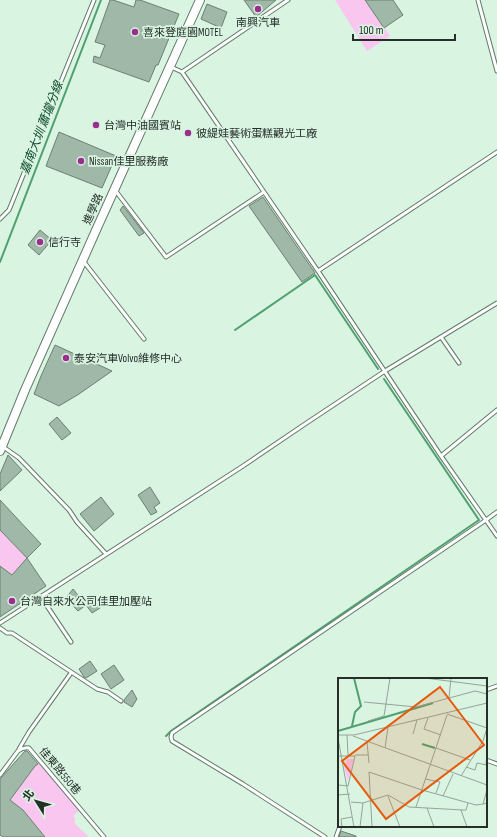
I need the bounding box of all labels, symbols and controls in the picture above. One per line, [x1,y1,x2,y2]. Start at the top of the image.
marker: 南興汽車 [253,4,263,14]
place label: 南興汽車 [236,16,280,29]
scale bar [353,16,455,42]
text: 100 m [359,23,384,38]
place label: 喜來登庭園MOTEL [143,26,223,39]
marker: 喜來登庭園MOTEL [130,27,140,37]
water label: 嘉南大圳 蕭壠分線 [17,78,67,176]
place label: 台灣中油國賓站 [104,119,181,132]
marker: 台灣中油國賓站 [91,120,101,130]
place label: 彼緹娃藝術蛋糕觀光工廠 [196,127,317,140]
marker: 彼緹娃藝術蛋糕觀光工廠 [183,128,193,138]
place label: Nissan佳里服務廠 [89,155,168,168]
marker: Nissan佳里服務廠 [76,156,86,166]
street label: 進學路 [80,191,106,227]
place label: 信行寺 [48,236,81,249]
marker: 信行寺 [35,237,45,247]
place label: 泰安汽車Volvo維修中心 [74,352,182,365]
marker: 泰安汽車Volvo維修中心 [61,353,71,363]
place label: 台灣自來水公司佳里加壓站 [20,595,152,608]
marker: 台灣自來水公司佳里加壓站 [7,596,17,606]
inset map [338,678,487,827]
street label: 佳東路550巷 [36,745,84,797]
north arrow [16,781,56,821]
text: 北 [20,787,37,804]

